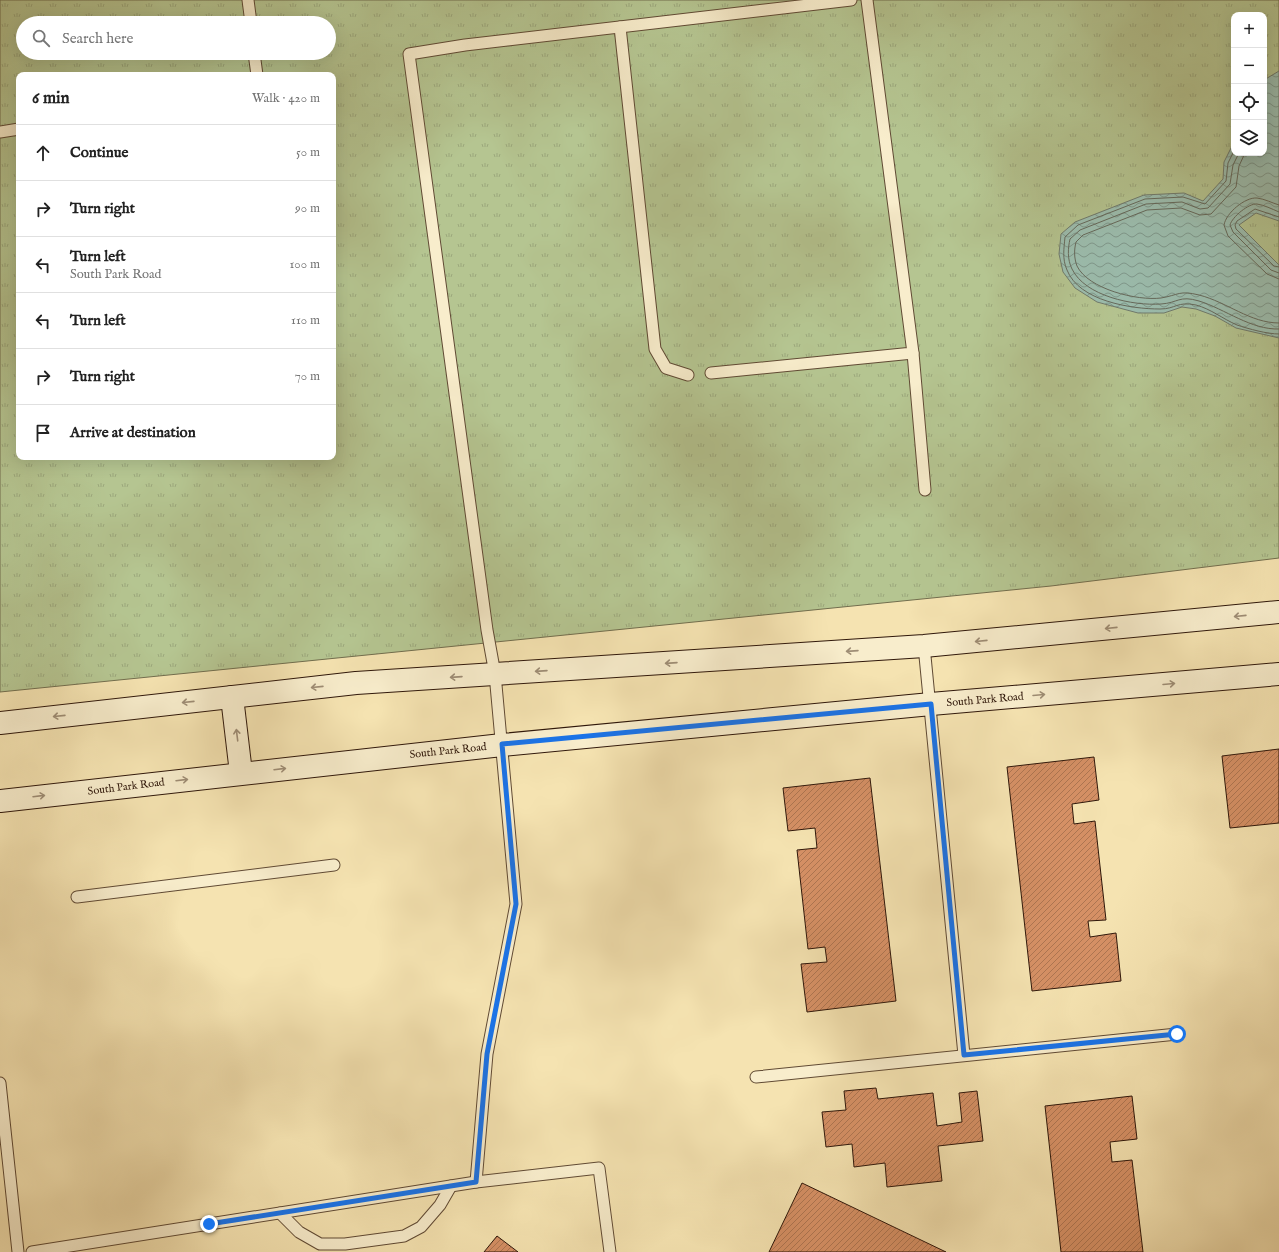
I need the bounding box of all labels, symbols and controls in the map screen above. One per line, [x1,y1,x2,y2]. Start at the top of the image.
map controls [1231,12,1267,156]
button: + [1231,12,1267,48]
search box [16,16,336,60]
icon: search [30,27,52,49]
text: Search here [62,29,133,48]
button: − [1231,48,1267,84]
button: locate [1231,84,1267,120]
text: 6 min [32,88,70,109]
text: Walk · 420 m [252,90,320,107]
button: layers [1231,120,1267,156]
icon: ahead [32,142,54,164]
text: Continue [70,143,128,162]
text: 50 m [296,144,320,161]
icon: right [32,198,54,220]
text: Turn right [70,199,135,218]
text: 90 m [295,200,320,217]
text: Turn left [70,247,126,266]
icon: left [32,254,54,276]
text: 100 m [290,256,320,273]
text: South Park Road [70,266,162,283]
icon: left [32,310,54,332]
text: Turn left [70,311,126,330]
text: 110 m [291,312,320,329]
icon: right [32,366,54,388]
text: Turn right [70,367,135,386]
text: 70 m [295,368,320,385]
icon: arrive [32,422,54,444]
text: Arrive at destination [70,423,196,442]
one-way arrow [1234,612,1247,619]
one-way arrow [1105,624,1118,632]
one-way arrow [975,637,988,644]
one-way arrow [846,647,859,654]
one-way arrow [665,659,678,666]
one-way arrow [535,668,548,675]
one-way arrow [450,673,463,680]
one-way arrow [1162,680,1175,687]
one-way arrow [311,684,324,691]
street label: South Park Road [946,690,1024,710]
one-way arrow [1032,691,1045,698]
one-way arrow [182,698,195,706]
one-way arrow [53,712,66,720]
one-way arrow [233,729,241,742]
street label: South Park Road [409,740,487,762]
one-way arrow [273,765,286,772]
street label: South Park Road [87,775,166,799]
one-way arrow [175,776,188,784]
one-way arrow [32,793,45,800]
route start [1168,1025,1186,1043]
route end [200,1215,218,1233]

